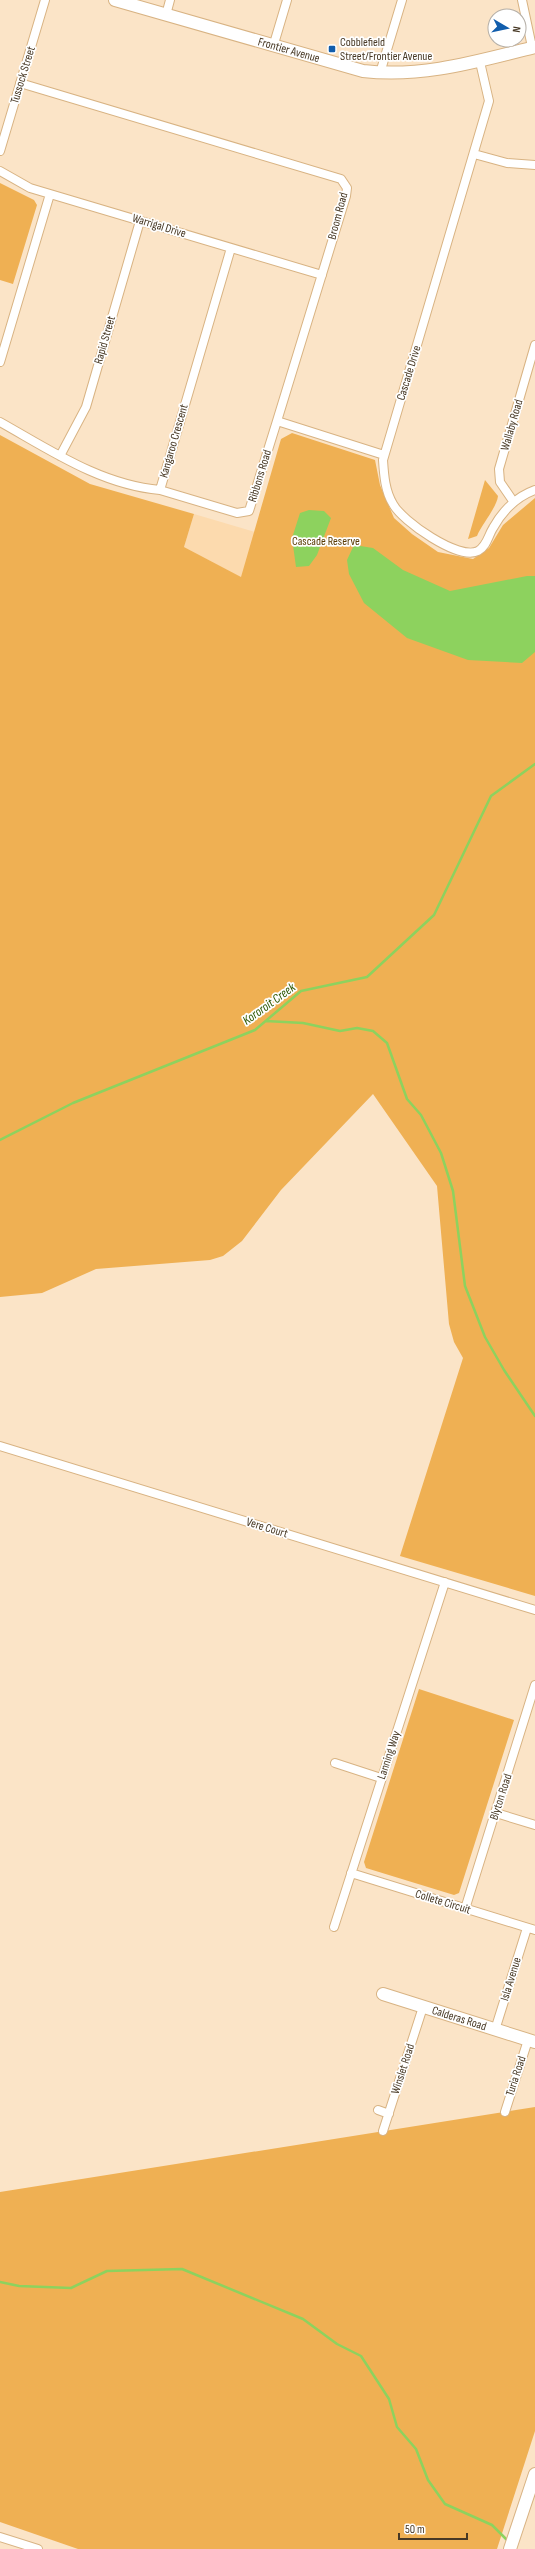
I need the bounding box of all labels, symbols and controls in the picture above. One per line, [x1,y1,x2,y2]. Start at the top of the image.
north arrow [487,8,527,48]
text: N [509,26,523,34]
street label: Frontier Avenue [256,34,322,66]
place label: Cobblefield Street/Frontier Avenue [340,35,432,64]
street label: Tussock Street [7,44,39,105]
marker: Cobblefield Street/Frontier Avenue [327,44,337,54]
street label: Broom Road [325,191,351,241]
street label: Warrigal Drive [130,211,188,241]
street label: Rapid Street [91,314,119,366]
street label: Cascade Drive [394,344,424,402]
street label: Wallaby Road [498,398,526,452]
street label: Kangaroo Crescent [156,402,192,480]
street label: Ribbons Road [245,448,275,504]
park label: Cascade Reserve [292,534,360,549]
water label: Kororoit Creek [240,979,299,1028]
street label: Vere Court [244,1515,290,1542]
street label: Lanning Way [374,1729,404,1781]
street label: Blyton Road [486,1772,516,1822]
street label: Collete Circuit [413,1886,473,1918]
street label: Isla Avenue [497,1955,525,2003]
street label: Calderas Road [430,2002,488,2034]
street label: Winslet Road [388,2042,418,2096]
street label: Turia Road [502,2054,530,2098]
scale bar [399,2515,467,2541]
text: 50 m [405,2522,425,2537]

